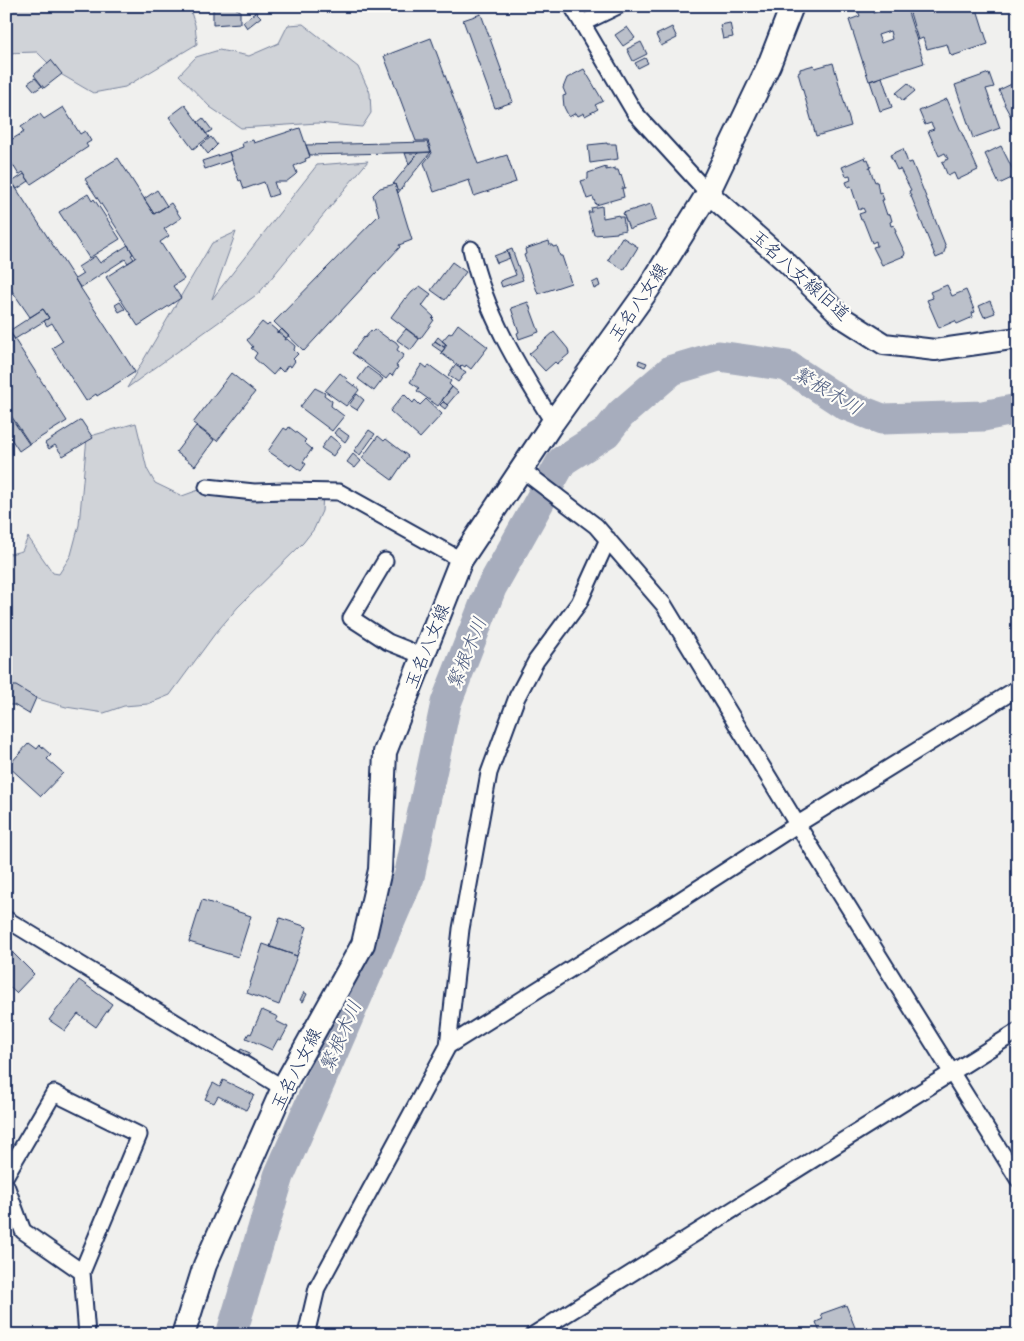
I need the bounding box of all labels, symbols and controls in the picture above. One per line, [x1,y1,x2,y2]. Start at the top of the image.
street label: 玉名八女線旧道 [746,225,854,325]
street label: 玉名八女線 [604,259,672,345]
water label: 繁根木川 [789,361,866,420]
street label: 玉名八女線 [400,600,454,692]
water label: 繁根木川 [442,614,491,693]
water label: 繁根木川 [314,997,366,1076]
street label: 玉名八女線 [266,1024,326,1114]

